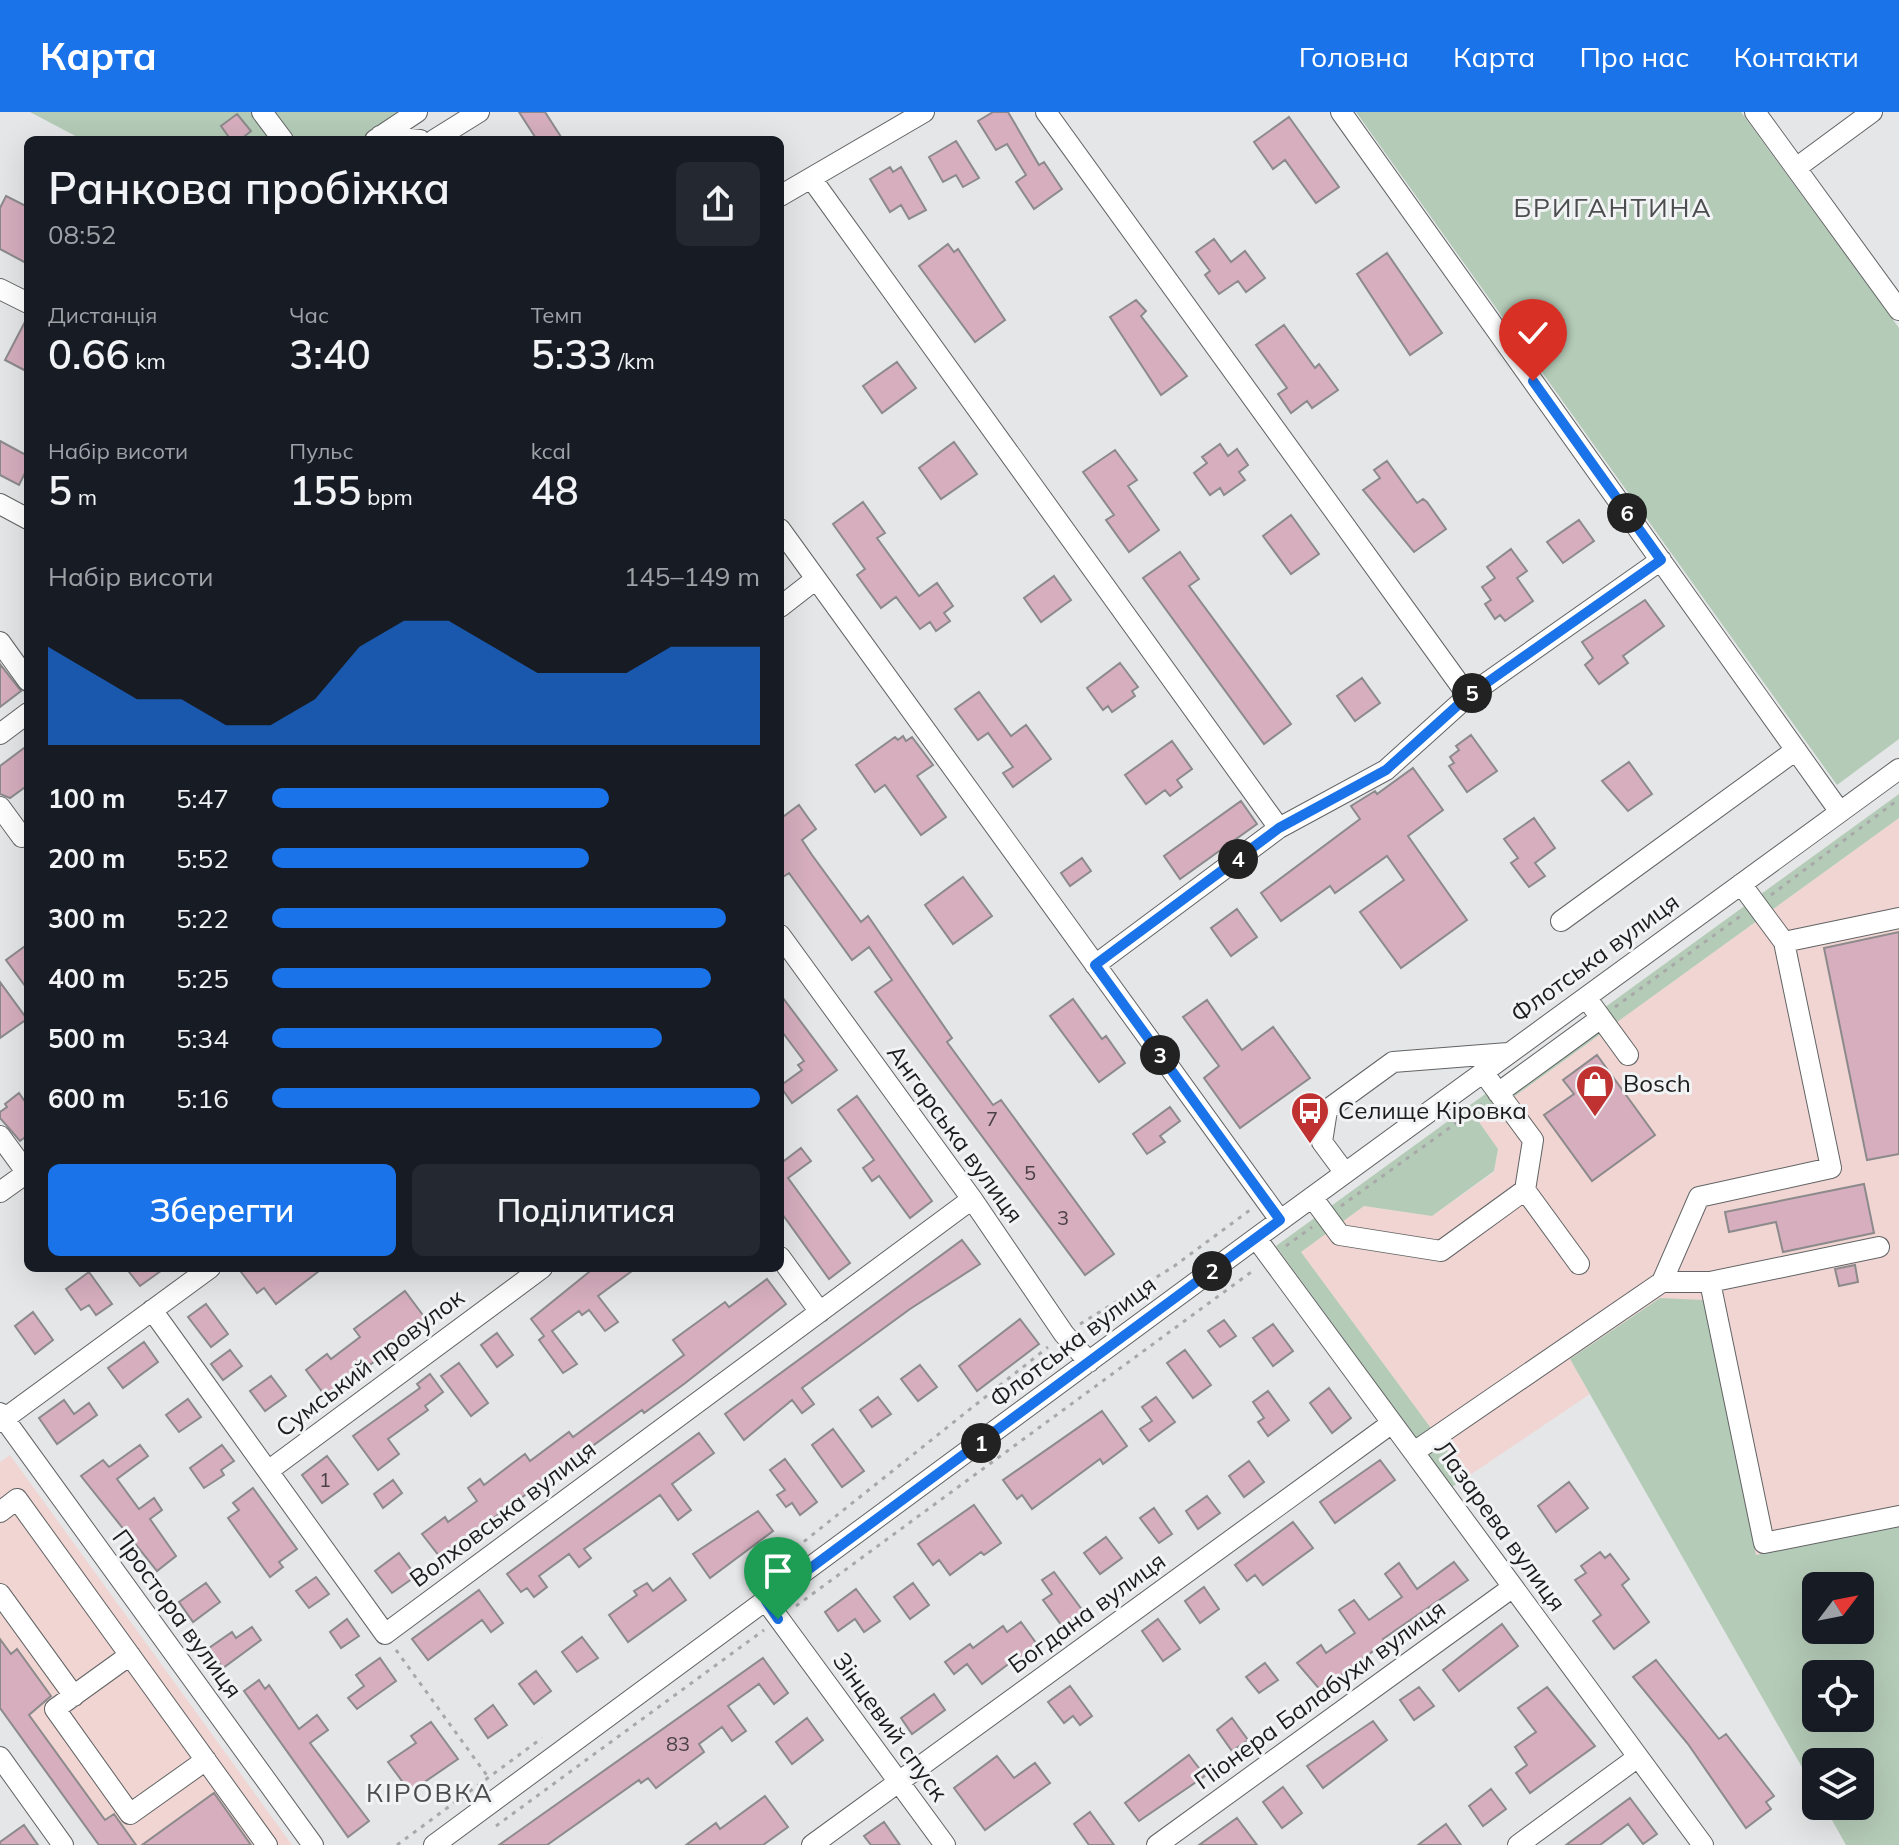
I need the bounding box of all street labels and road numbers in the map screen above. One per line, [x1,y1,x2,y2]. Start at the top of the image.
street label: Флотська вулиця [1504,886,1684,1028]
street label: Ангарська вулиця [881,1038,1031,1228]
street label: Флотська вулиця [983,1269,1162,1414]
street label: Сумський провулок [269,1282,469,1443]
street label: Волховська вулиця [403,1433,601,1593]
street label: Лазарева вулиця [1429,1434,1573,1617]
street label: Простора вулиця [107,1523,249,1704]
street label: Богдана вулиця [1002,1545,1171,1679]
street label: Піонера Балабухи вулиця [1188,1593,1451,1795]
street label: Зінцевий спуск [827,1646,955,1807]

